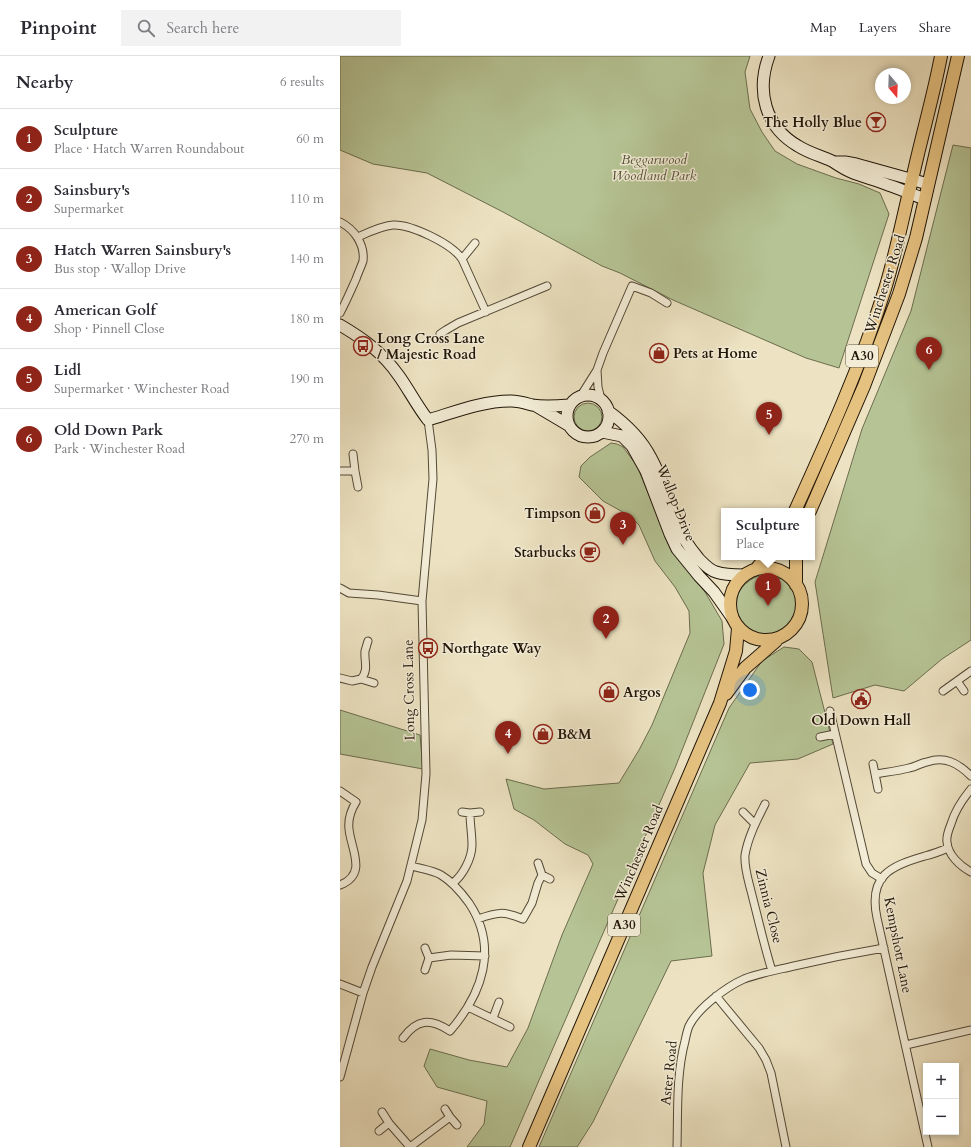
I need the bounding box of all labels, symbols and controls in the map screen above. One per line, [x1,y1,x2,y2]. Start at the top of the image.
search box [121,10,401,46]
text: Pinpoint [20,15,97,41]
icon: search [135,17,157,39]
text: Search here [167,18,239,38]
text: Map [810,18,837,37]
text: Layers [859,18,897,37]
text: Share [919,18,951,37]
north arrow [875,68,911,104]
text: Nearby [16,71,73,94]
text: 6 results [280,73,324,91]
bar icon: The Holly Blue [865,111,887,133]
place label: The Holly Blue [763,113,862,132]
text: Sculpture [54,120,118,140]
text: 1 [26,130,32,148]
text: 60 m [296,130,324,148]
text: Place · Hatch Warren Roundabout [54,140,244,158]
park label: Beggarwood Woodland Park [611,150,697,185]
text: Sainsbury's [54,180,130,200]
text: 2 [26,190,32,208]
text: 110 m [290,190,324,208]
text: Supermarket [54,200,124,218]
street label: Winchester Road [860,232,910,337]
text: Hatch Warren Sainsbury's [54,240,231,260]
text: 3 [26,250,32,268]
text: 140 m [290,250,324,268]
text: Bus stop · Wallop Drive [54,260,186,278]
text: American Golf [54,300,156,320]
text: 4 [26,310,32,328]
text: 180 m [290,310,324,328]
text: Shop · Pinnell Close [54,320,165,338]
place label: Long Cross Lane / Majestic Road [377,329,485,364]
bus stop icon: Long Cross Lane / Majestic Road [352,335,374,357]
pin: 6 [916,337,942,370]
shop icon: Pets at Home [648,342,670,364]
place label: Pets at Home [673,344,758,363]
road number: A30 [846,345,878,367]
text: Lidl [54,360,81,380]
text: 5 [26,370,32,388]
text: 190 m [290,370,324,388]
text: Supermarket · Winchester Road [54,380,229,398]
pin: 5 [756,402,782,435]
text: Old Down Park [54,420,163,440]
text: 6 [26,430,32,448]
text: 270 m [290,430,324,448]
text: Park · Winchester Road [54,440,185,458]
street label: Wallop Drive [652,461,700,544]
shop icon: Timpson [584,502,606,524]
place label: Timpson [524,504,581,523]
popup [721,508,815,560]
pin: 3 [610,512,636,545]
text: Sculpture [736,515,800,535]
text: Place [736,535,764,553]
cafe icon: Starbucks [579,541,601,563]
place label: Starbucks [514,543,576,562]
pin: 1 [755,573,781,606]
pin: 2 [593,606,619,639]
bus stop icon: Northgate Way [417,637,439,659]
street label: Long Cross Lane [399,639,419,741]
place label: Northgate Way [442,639,542,658]
your location [740,680,760,700]
shop icon: Argos [598,681,620,703]
place label: Argos [623,683,661,702]
public building icon: Old Down Hall [850,688,872,710]
place label: Old Down Hall [811,711,911,730]
pin: 4 [495,721,521,754]
shop icon: B&M [532,723,554,745]
place label: B&M [557,725,592,744]
street label: Winchester Road [610,801,668,905]
street label: Zinnia Close [751,867,787,945]
street label: Kempshott Lane [879,895,917,995]
road number: A30 [608,914,640,936]
street label: Aster Road [656,1039,682,1106]
map controls [923,1063,959,1135]
button: + [923,1063,959,1099]
button: − [923,1099,959,1135]

